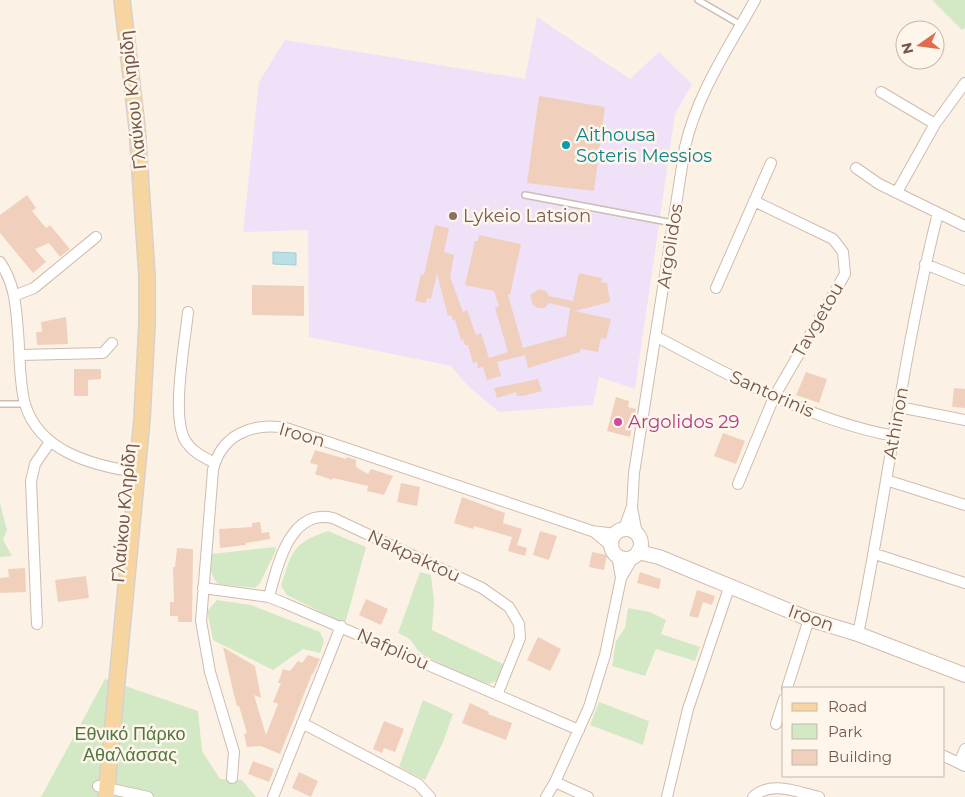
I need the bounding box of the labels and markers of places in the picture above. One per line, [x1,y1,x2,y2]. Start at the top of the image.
place label: Aithousa Soteris Messios [576,124,712,167]
marker: Aithousa Soteris Messios [560,139,572,151]
place label: Lykeio Latsion [463,205,591,227]
marker: Lykeio Latsion [447,210,459,222]
place label: Argolidos 29 [628,411,739,433]
marker: Argolidos 29 [612,416,624,428]

